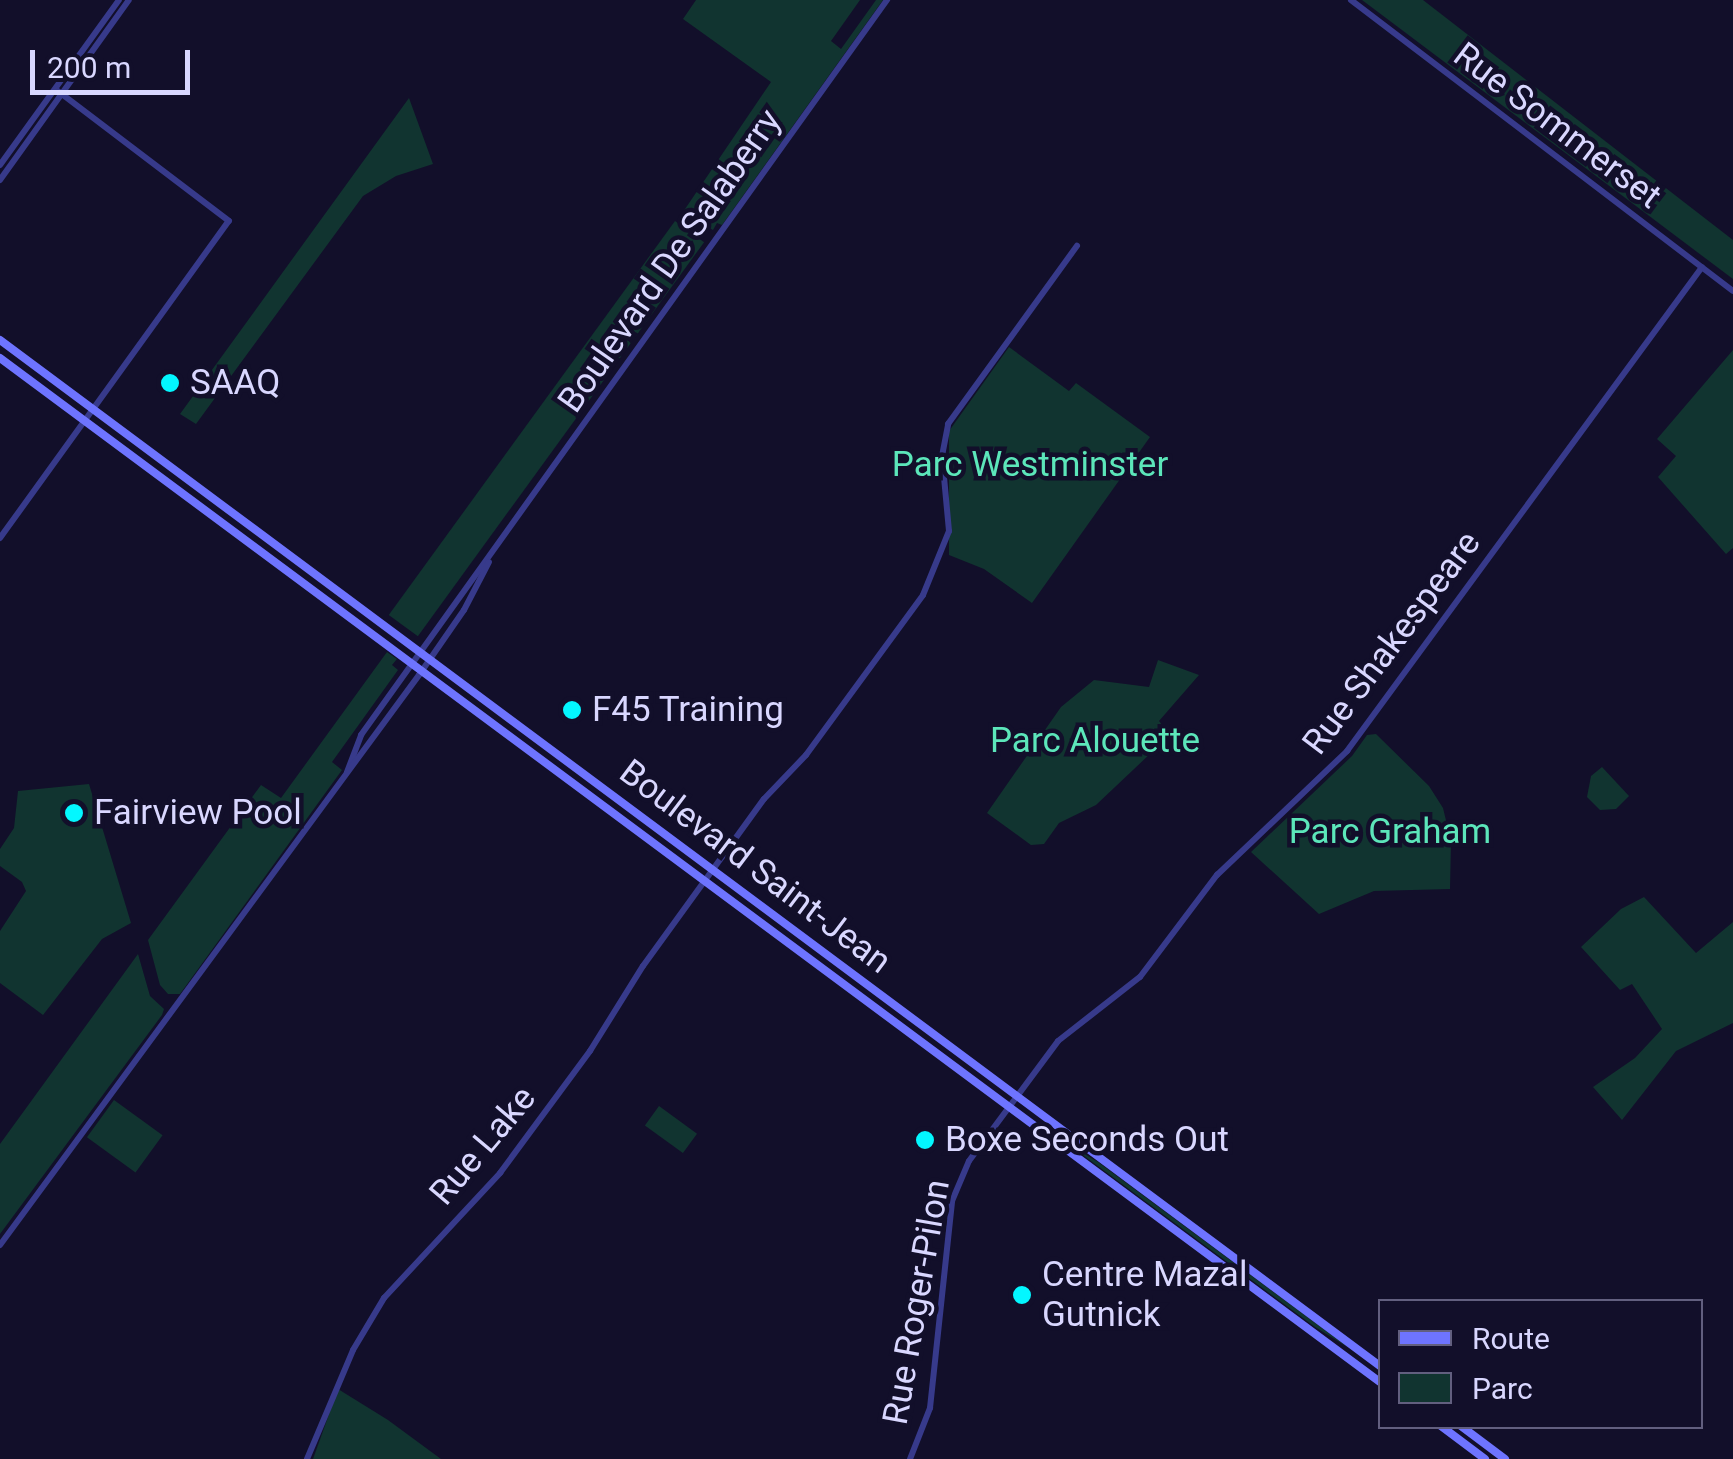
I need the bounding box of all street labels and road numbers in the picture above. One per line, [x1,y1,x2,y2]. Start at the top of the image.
street label: Rue Sommerset [1445,34,1669,218]
street label: Boulevard De Salaberry [550,102,790,420]
street label: Rue Shakespeare [1294,523,1490,763]
street label: Boulevard Saint-Jean [611,751,899,983]
street label: Rue Lake [421,1078,545,1214]
street label: Rue Roger-Pilon [875,1176,959,1428]

